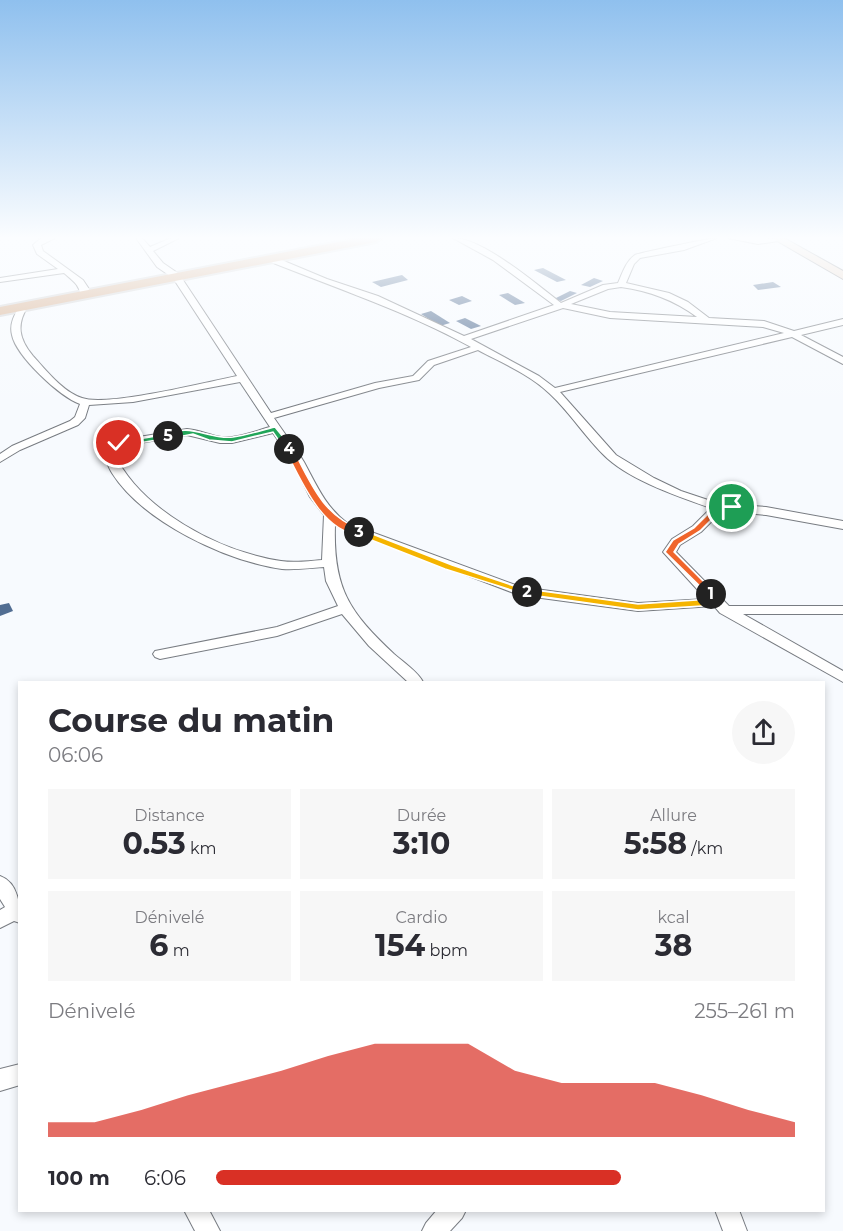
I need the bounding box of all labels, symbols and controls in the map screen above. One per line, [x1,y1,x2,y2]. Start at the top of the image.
pin [93,417,144,468]
pin: 5 [153,421,183,451]
icon: check [102,426,135,459]
text: 5 [163,426,173,445]
pin: 4 [274,434,304,464]
text: 4 [283,439,295,458]
pin [706,481,757,532]
icon: arrive [715,490,748,523]
pin: 3 [344,517,374,547]
text: 3 [354,522,364,541]
pin: 2 [512,577,542,607]
pin: 1 [696,579,726,609]
text: 2 [522,582,532,601]
text: 1 [708,584,714,603]
text: Course du matin [48,700,334,740]
button: share [732,701,795,764]
text: 06:06 [48,743,103,767]
text: Distance [134,806,205,825]
text: Durée [397,806,446,825]
text: Allure [650,806,697,825]
text: 0.53 [123,825,186,862]
text: 3:10 [393,825,450,862]
text: 5:58 [624,825,687,862]
text: km [186,839,216,858]
text: /km [687,839,723,858]
text: Dénivelé [134,908,205,927]
text: Cardio [395,908,448,927]
text: kcal [658,908,689,927]
text: 6 [149,927,168,964]
text: 154 [375,927,425,964]
text: 38 [655,927,692,964]
text: m [168,941,190,960]
text: bpm [425,941,468,960]
text: Dénivelé [48,999,136,1023]
text: 255–261 m [694,999,795,1023]
text: 100 m [48,1166,110,1190]
text: 6:06 [144,1166,186,1190]

